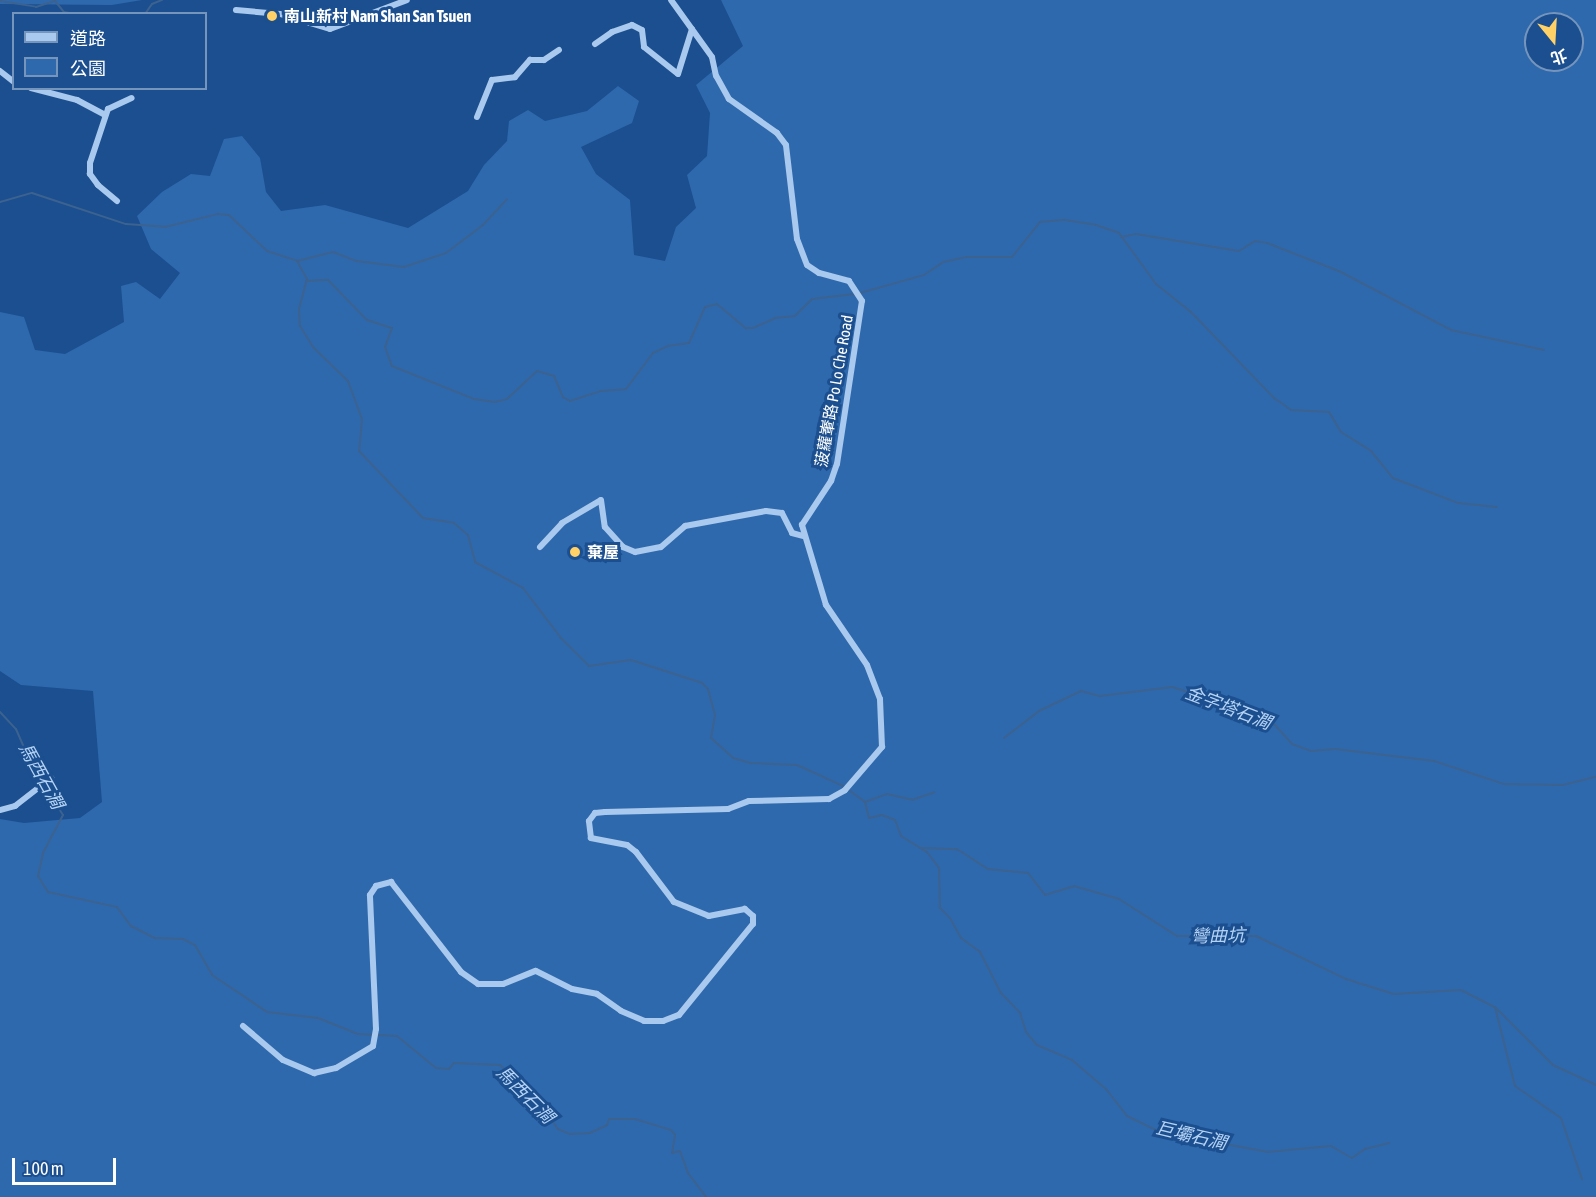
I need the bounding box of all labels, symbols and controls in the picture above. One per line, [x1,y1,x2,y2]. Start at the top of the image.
place label: 南山新村 Nam Shan San Tsuen [284,6,471,26]
marker: 南山新村 Nam Shan San Tsuen [265,9,279,23]
legend [12,12,207,90]
north arrow [1524,12,1584,72]
text: 道路 [70,28,106,49]
text: 北 [1549,46,1569,68]
text: 公園 [70,58,106,79]
street label: 菠蘿輋路 Po Lo Che Road [811,313,857,469]
place label: 棄屋 [587,542,619,562]
marker: 棄屋 [568,545,582,559]
water label: 金字塔石澗 [1182,682,1274,734]
water label: 馬西石澗 [14,739,68,813]
water label: 彎曲坑 [1191,925,1245,947]
water label: 馬西石澗 [492,1062,558,1128]
water label: 巨壩石澗 [1153,1117,1229,1155]
scale bar [15,1146,118,1184]
text: 100 m [23,1158,64,1179]

